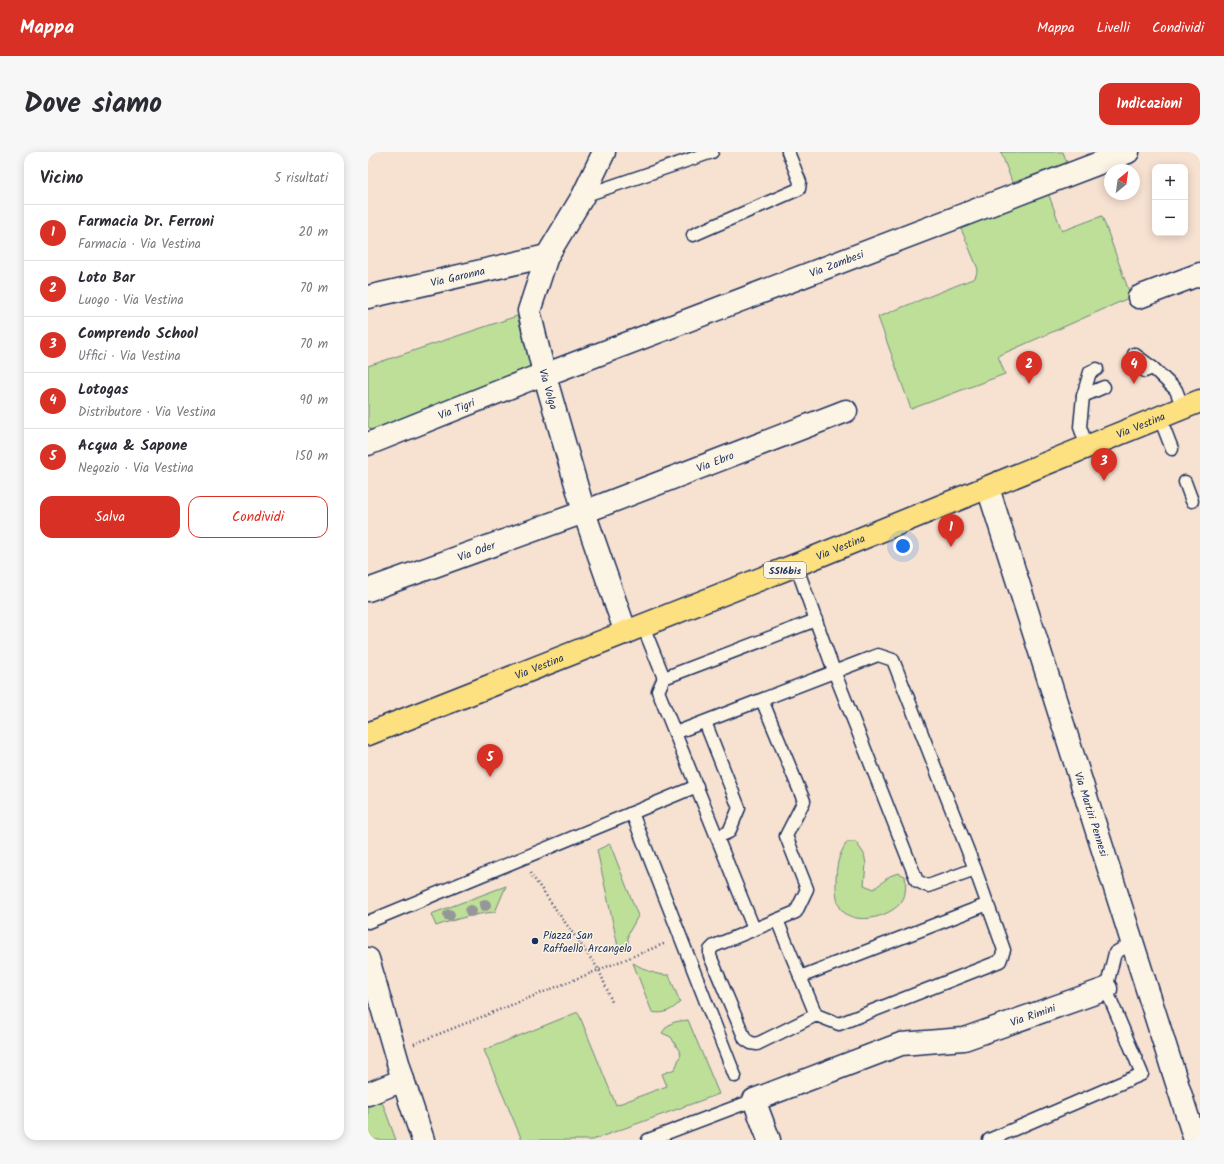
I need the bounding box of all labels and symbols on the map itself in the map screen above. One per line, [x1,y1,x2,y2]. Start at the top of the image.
north arrow [1104,164,1140,200]
street label: Via Zambesi [807,246,867,283]
street label: Via Garonna [429,262,487,292]
pin: 2 [1016,351,1042,384]
pin: 4 [1121,351,1147,384]
street label: Via Volga [533,367,562,412]
street label: Via Tigri [436,394,478,425]
street label: Via Vestina [1114,408,1168,444]
street label: Via Ebro [694,447,737,478]
pin: 3 [1091,448,1117,481]
pin: 1 [938,514,964,547]
street label: Via Vestina [813,530,868,566]
street label: Via Oder [455,536,499,567]
your location [893,536,913,556]
road number: SS16bis [764,562,806,578]
street label: Via Vestina [512,650,567,685]
pin: 5 [477,744,503,777]
street label: Via Martiri Pennesi [1069,770,1113,859]
place label: Piazza San Raffaello Arcangelo [543,927,632,958]
marker: Piazza San Raffaello Arcangelo [530,936,540,946]
street label: Via Rimini [1008,999,1059,1032]

